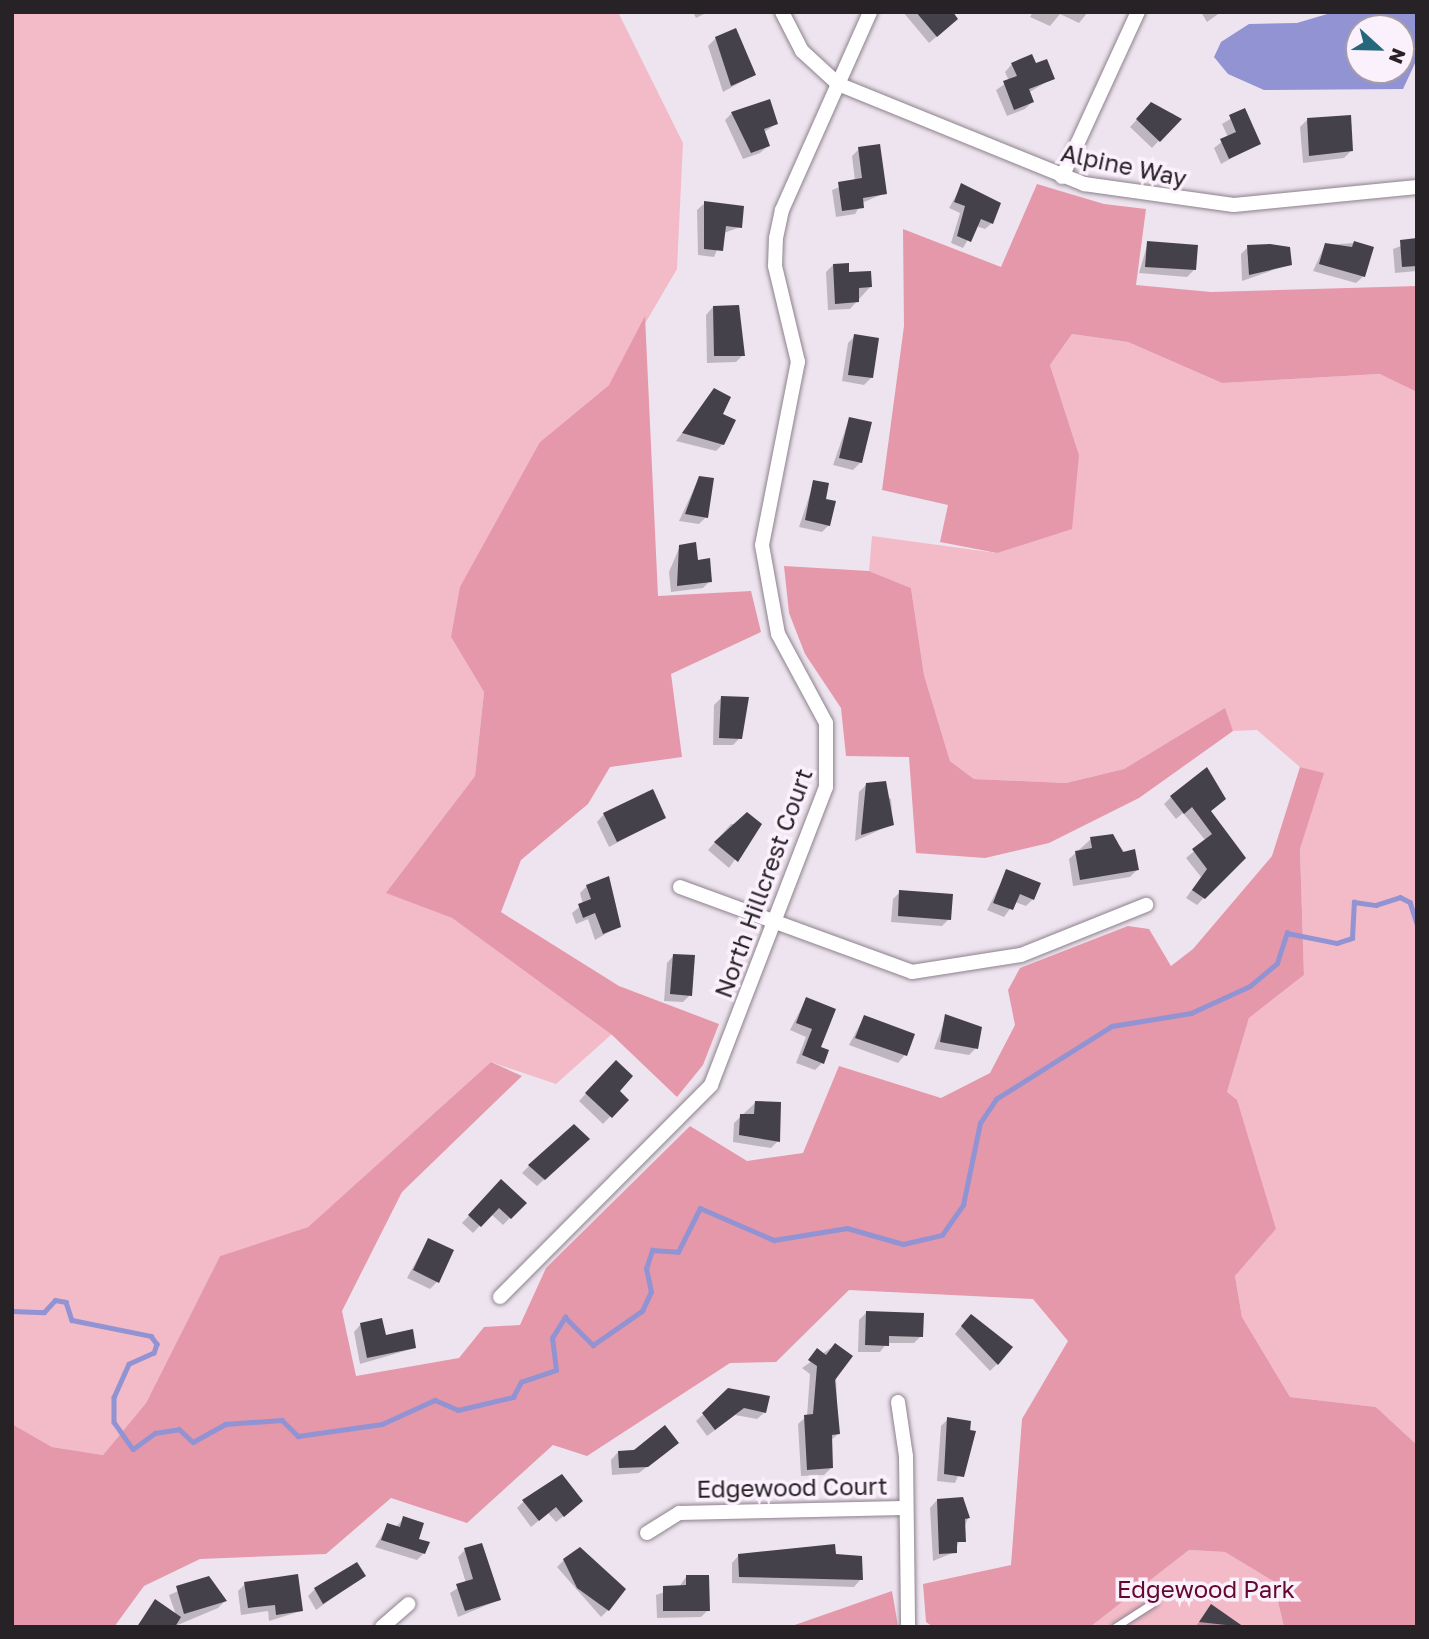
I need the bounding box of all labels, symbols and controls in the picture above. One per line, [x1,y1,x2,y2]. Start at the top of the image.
north arrow [1345,14,1415,84]
text: N [1385,45,1411,67]
street label: Alpine Way [1059,138,1189,192]
street label: North Hillcrest Court [708,764,818,1002]
street label: Edgewood Court [696,1471,888,1503]
park label: Edgewood Park [1117,1575,1295,1603]

